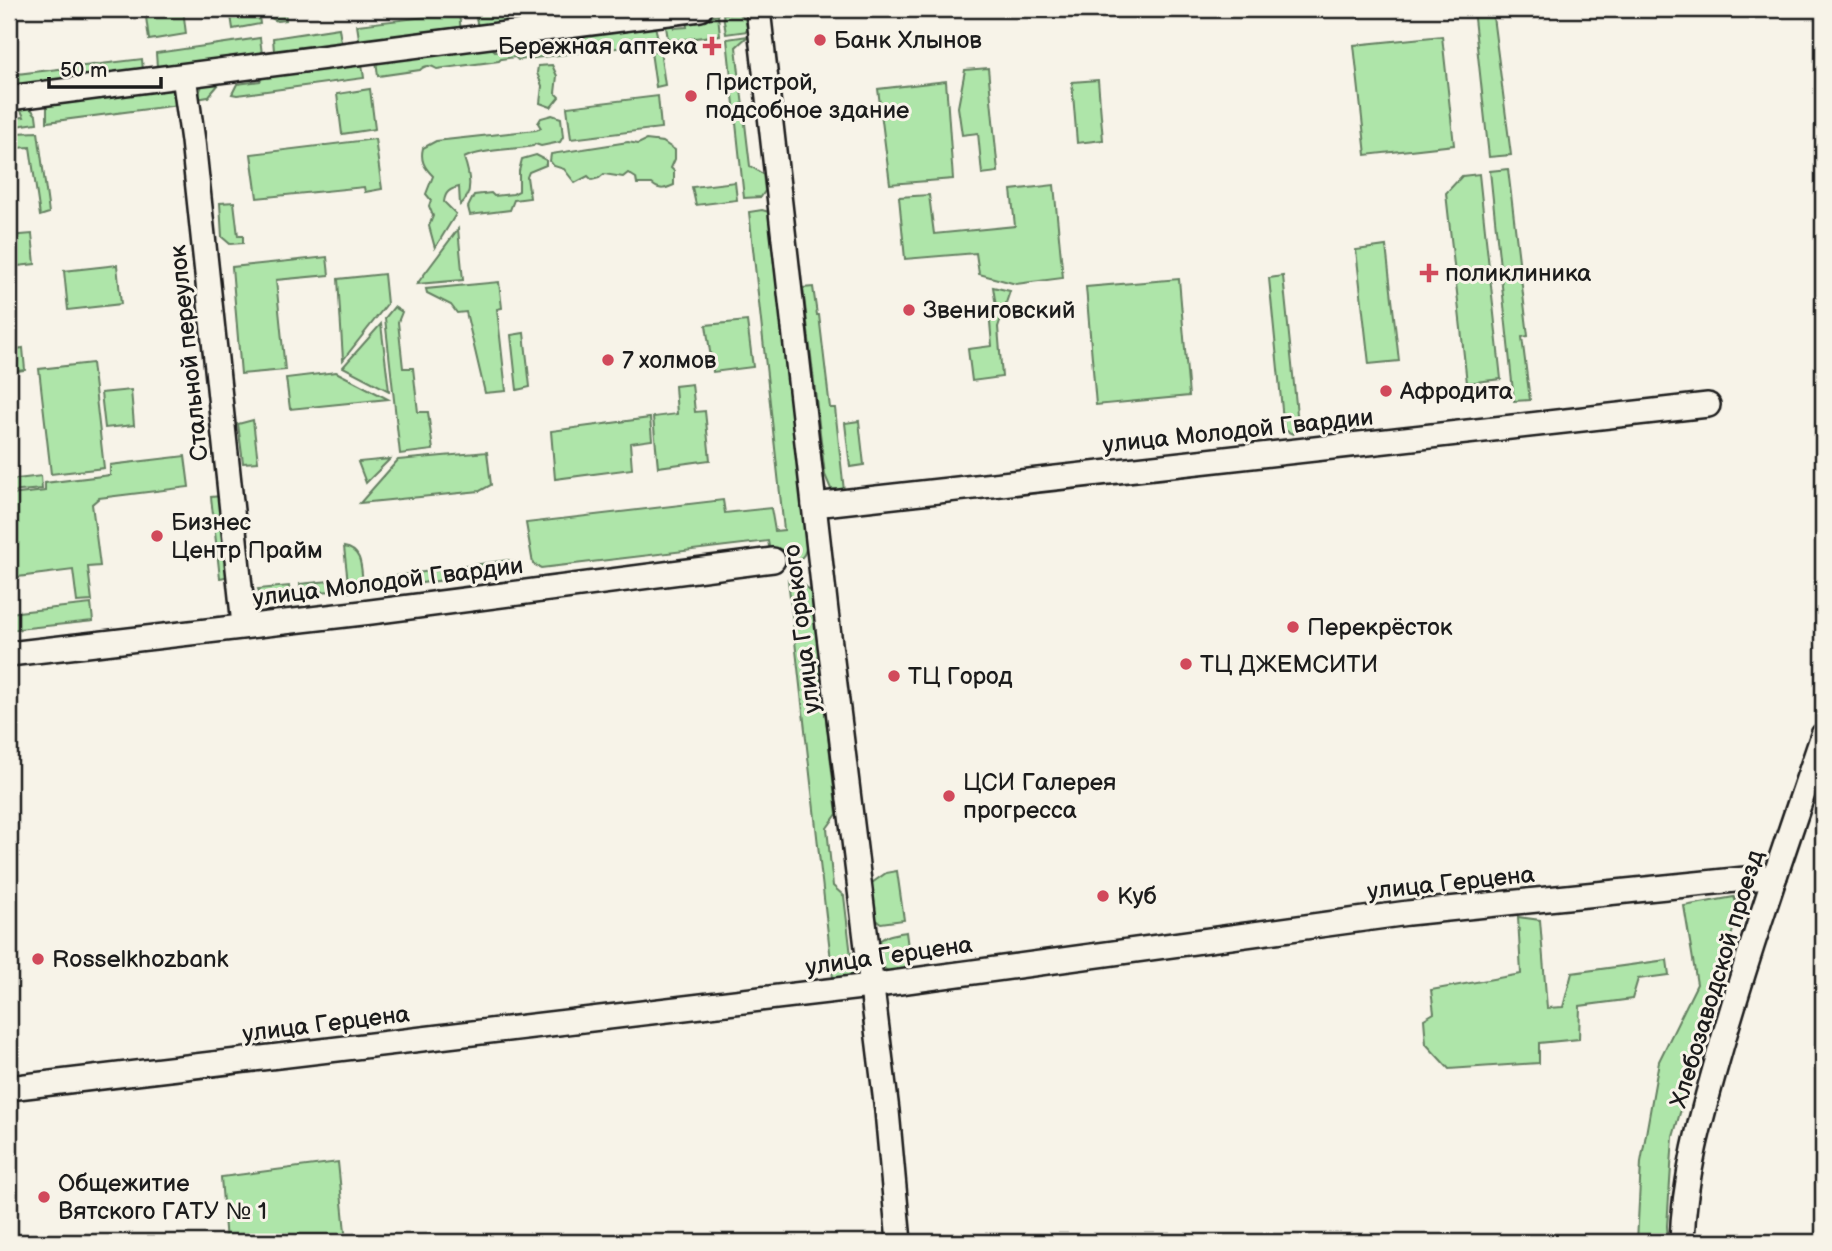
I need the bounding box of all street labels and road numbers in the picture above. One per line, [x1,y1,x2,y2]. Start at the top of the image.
street label: Стальной переулок [163,243,215,462]
street label: улица Молодой Гвардии [1101,402,1375,460]
street label: улица Горького [777,543,827,715]
street label: улица Молодой Гвардии [251,551,525,613]
street label: Хлебозаводской проезд [1664,846,1770,1111]
street label: улица Герцена [1366,860,1536,906]
street label: улица Герцена [804,930,974,982]
street label: улица Герцена [241,999,411,1049]

